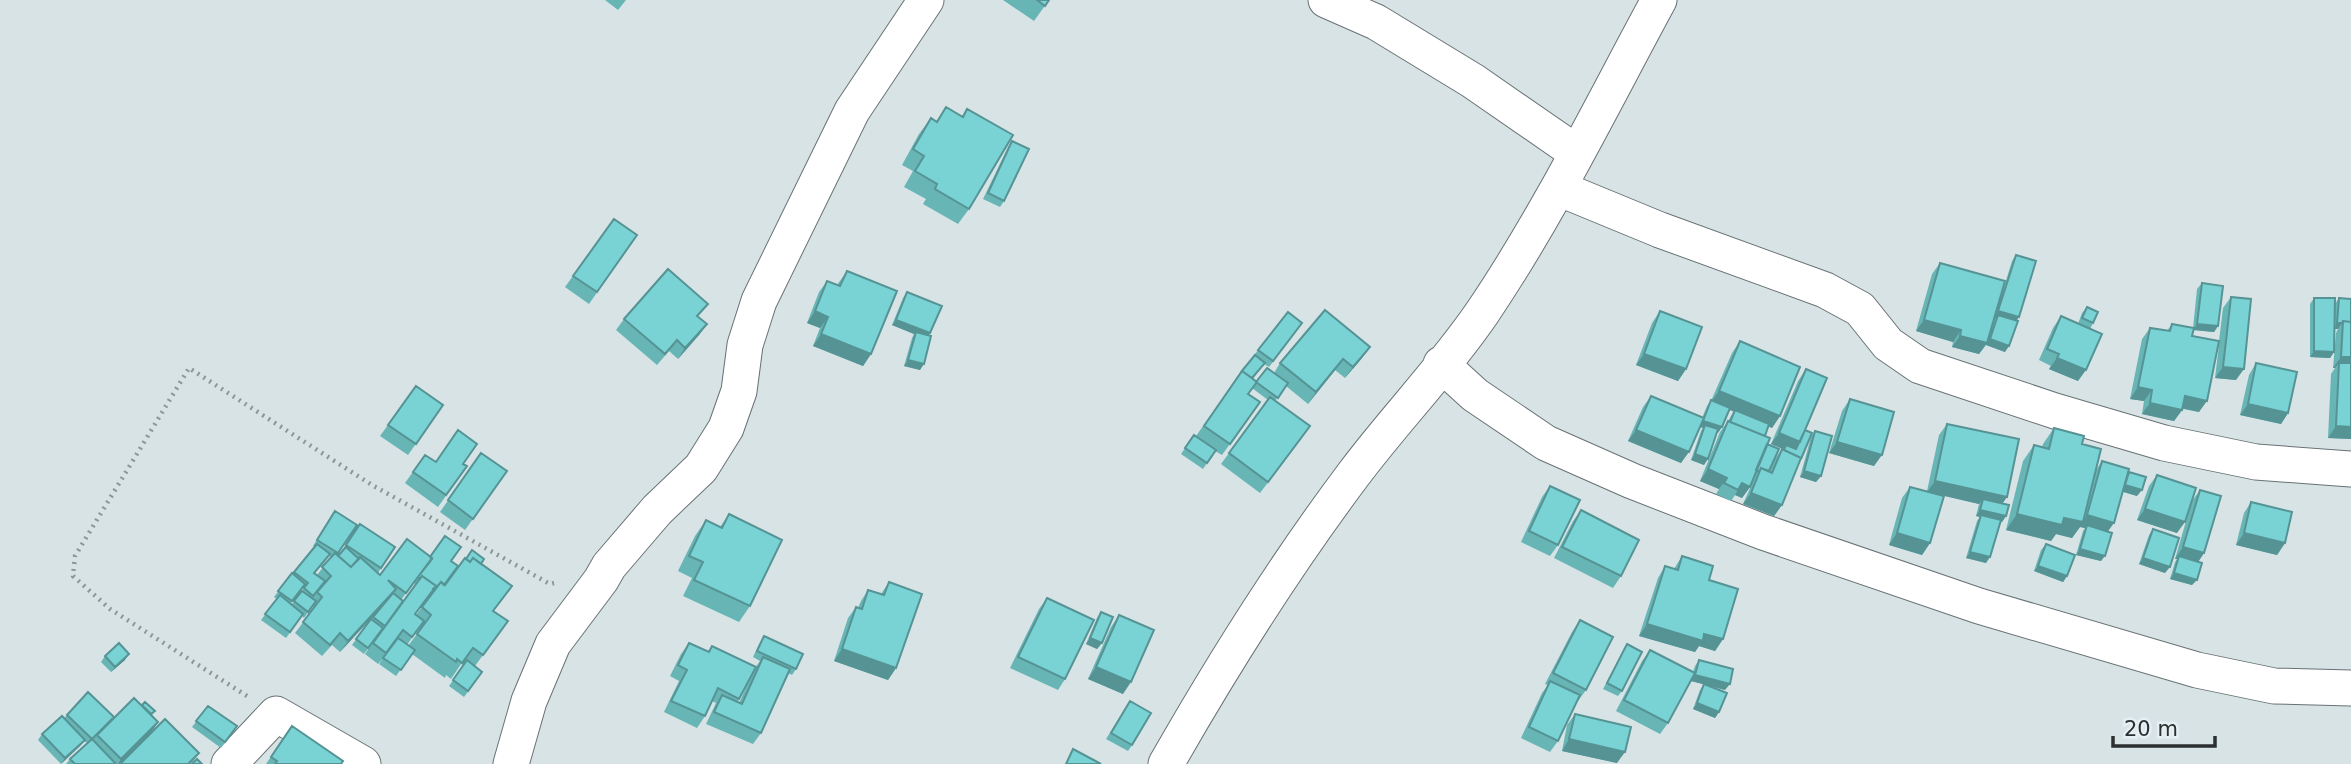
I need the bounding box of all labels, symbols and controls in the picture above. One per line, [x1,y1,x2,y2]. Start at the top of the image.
scale bar [2113,704,2214,748]
text: 20 m [2124,717,2178,741]

